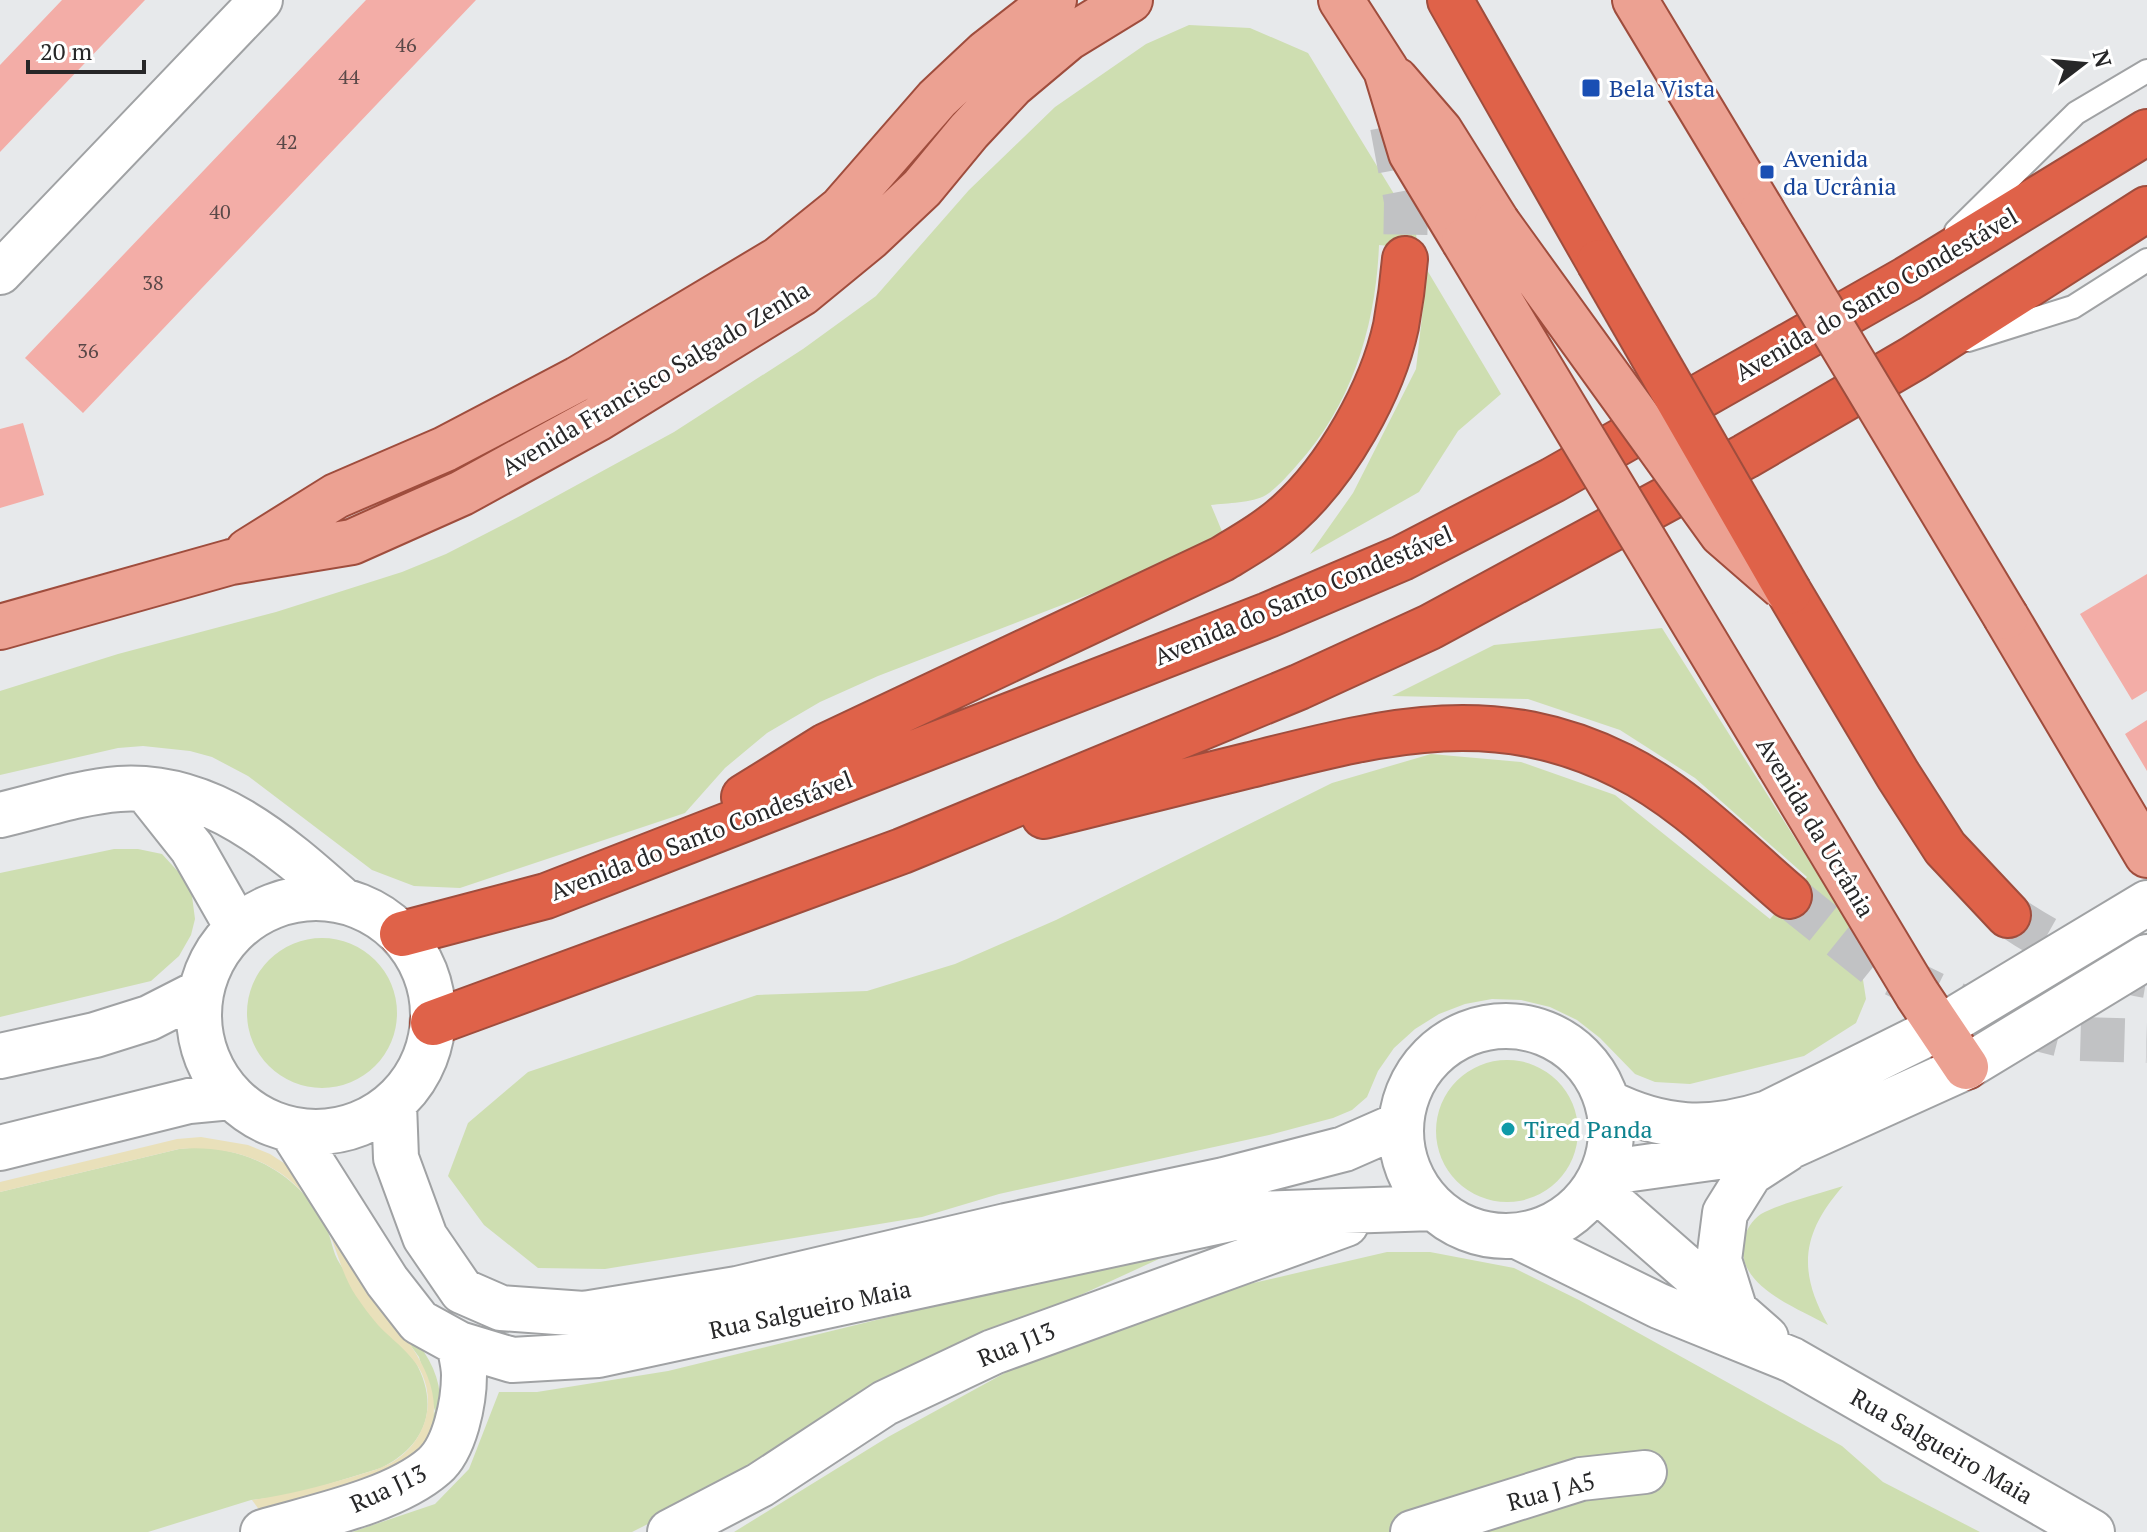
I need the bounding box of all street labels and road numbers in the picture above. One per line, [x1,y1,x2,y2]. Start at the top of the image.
street label: Avenida do Santo Condestável [1729,200,2023,388]
street label: Avenida Francisco Salgado Zenha [495,273,815,483]
street label: Avenida do Santo Condestável [1149,518,1457,672]
street label: Avenida da Ucrânia [1750,731,1882,923]
street label: Avenida do Santo Condestável [545,763,857,907]
street label: Rua Salgueiro Maia [706,1272,914,1346]
street label: Rua J13 [973,1314,1059,1374]
street label: Rua Salgueiro Maia [1845,1381,2039,1511]
street label: Rua J13 [345,1456,431,1520]
street label: Rua J A5 [1504,1464,1598,1518]

